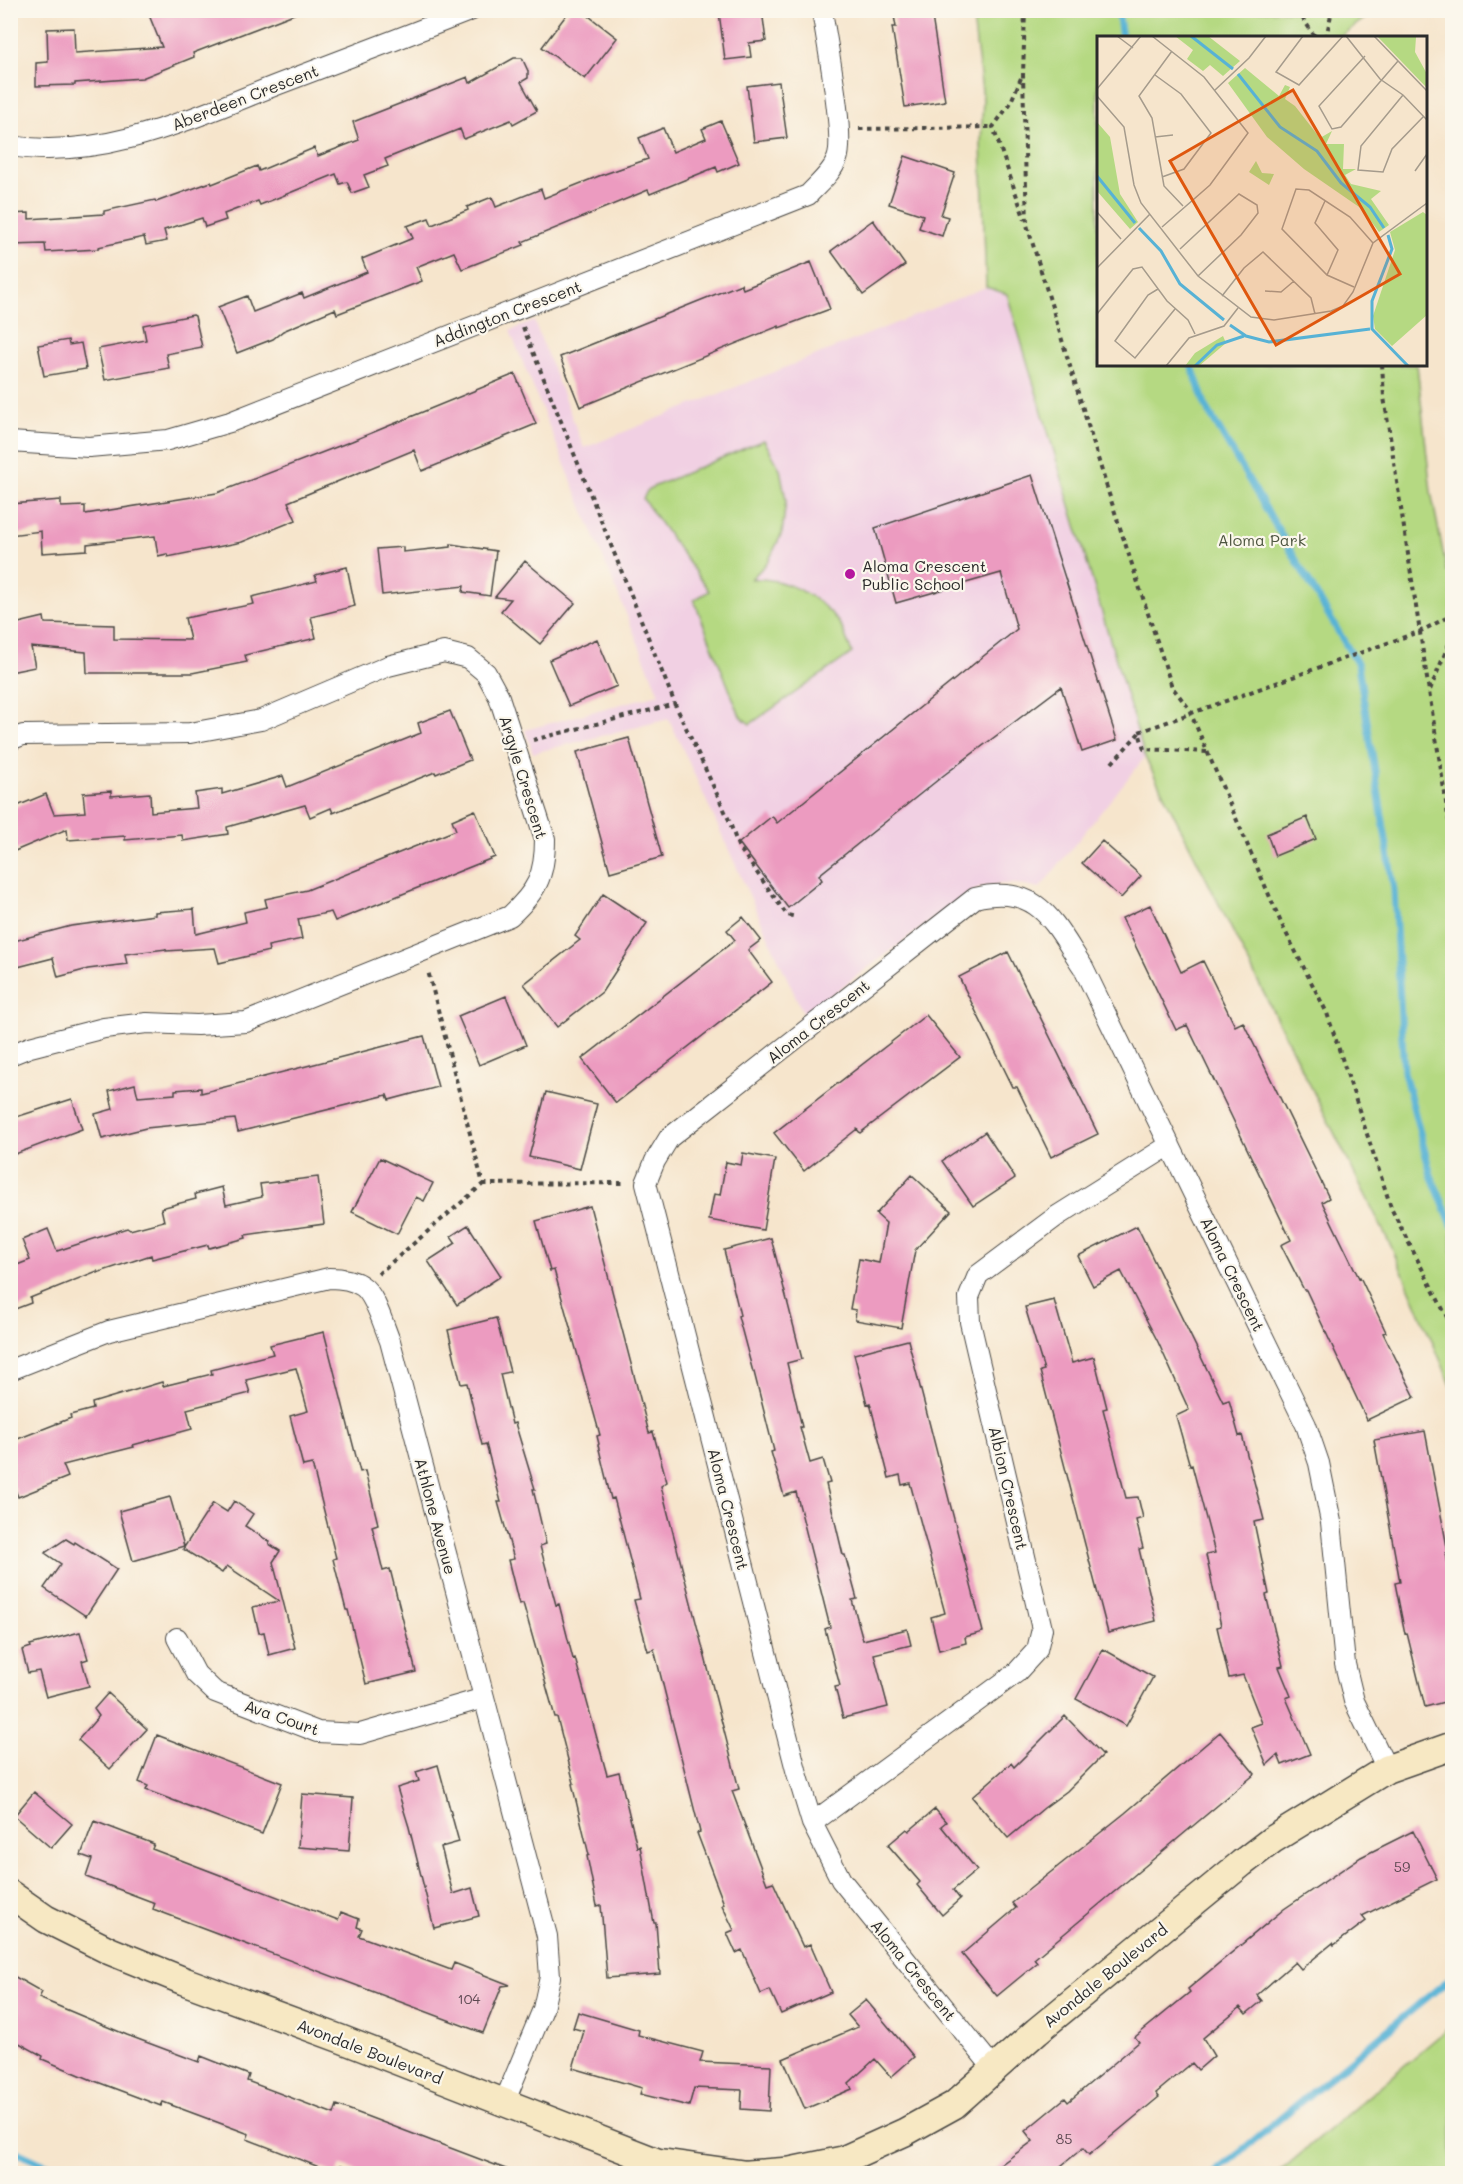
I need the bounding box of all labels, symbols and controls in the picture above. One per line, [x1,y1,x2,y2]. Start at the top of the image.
inset map [1097,36,1427,366]
street label: Aberdeen Crescent [169,59,321,135]
street label: Addington Crescent [430,275,584,351]
park label: Aloma Park [1218,529,1306,550]
place label: Aloma Crescent Public School [862,555,987,594]
marker: Aloma Crescent Public School [843,567,857,581]
street label: Argyle Crescent [495,713,553,841]
street label: Aloma Crescent [762,974,874,1068]
street label: Aloma Crescent [1196,1213,1270,1335]
street label: Albion Crescent [985,1424,1033,1552]
street label: Aloma Crescent [704,1446,754,1572]
street label: Athlone Avenue [410,1455,462,1577]
street label: Ava Court [242,1694,322,1740]
house number: 59 [1394,1857,1410,1876]
street label: Aloma Crescent [867,1915,961,2025]
street label: Avondale Boulevard [1038,1918,1172,2032]
house number: 104 [457,1989,481,2008]
street label: Avondale Boulevard [294,2014,446,2088]
house number: 85 [1056,2129,1072,2148]

